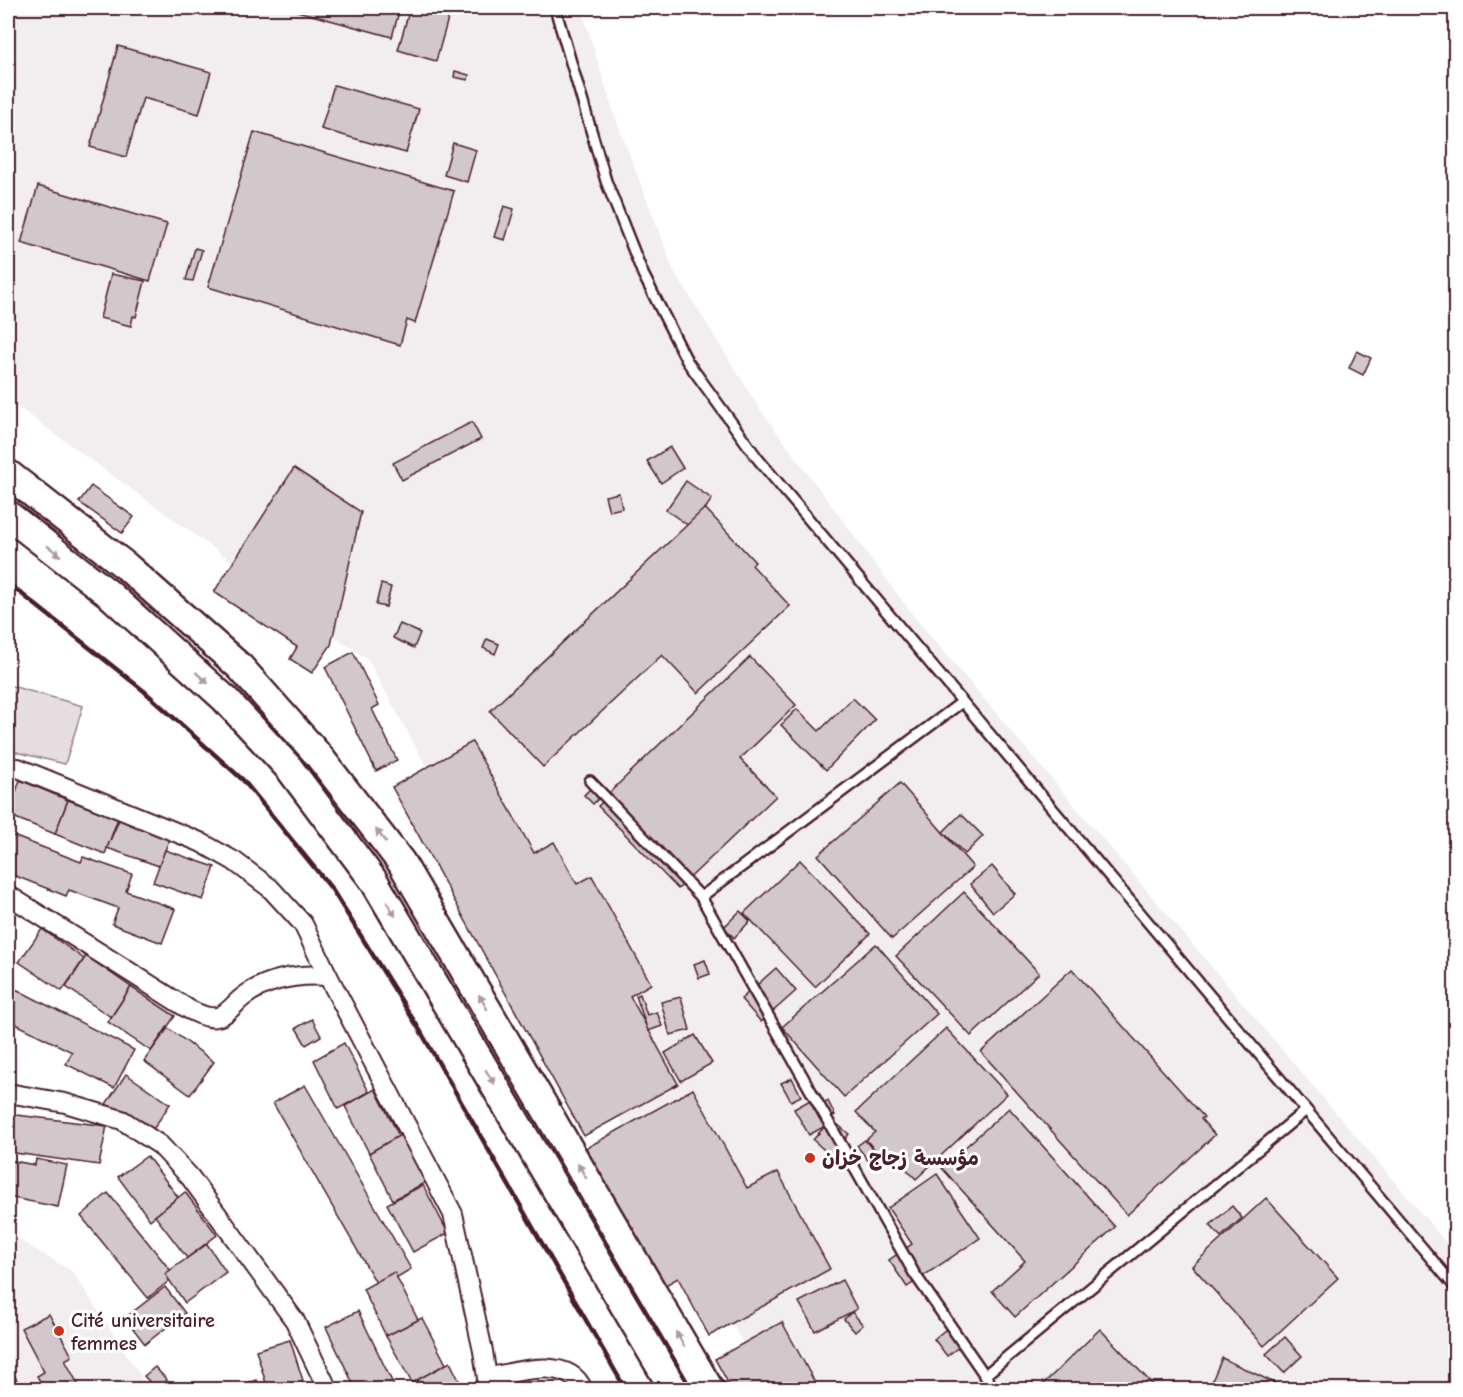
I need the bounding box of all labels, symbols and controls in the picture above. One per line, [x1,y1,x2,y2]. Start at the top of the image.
one-way arrow [46,544,61,556]
one-way arrow [194,671,209,685]
one-way arrow [376,829,388,844]
one-way arrow [385,901,396,917]
one-way arrow [478,994,489,1010]
one-way arrow [485,1069,495,1086]
place label: مؤسسة زجاج خزان [822,1147,979,1171]
marker: مؤسسة زجاج خزان [803,1151,817,1165]
one-way arrow [577,1162,587,1179]
place label: Cité universitaire femmes [70,1309,215,1355]
marker: Cité universitaire femmes [52,1324,66,1338]
one-way arrow [675,1331,686,1347]

